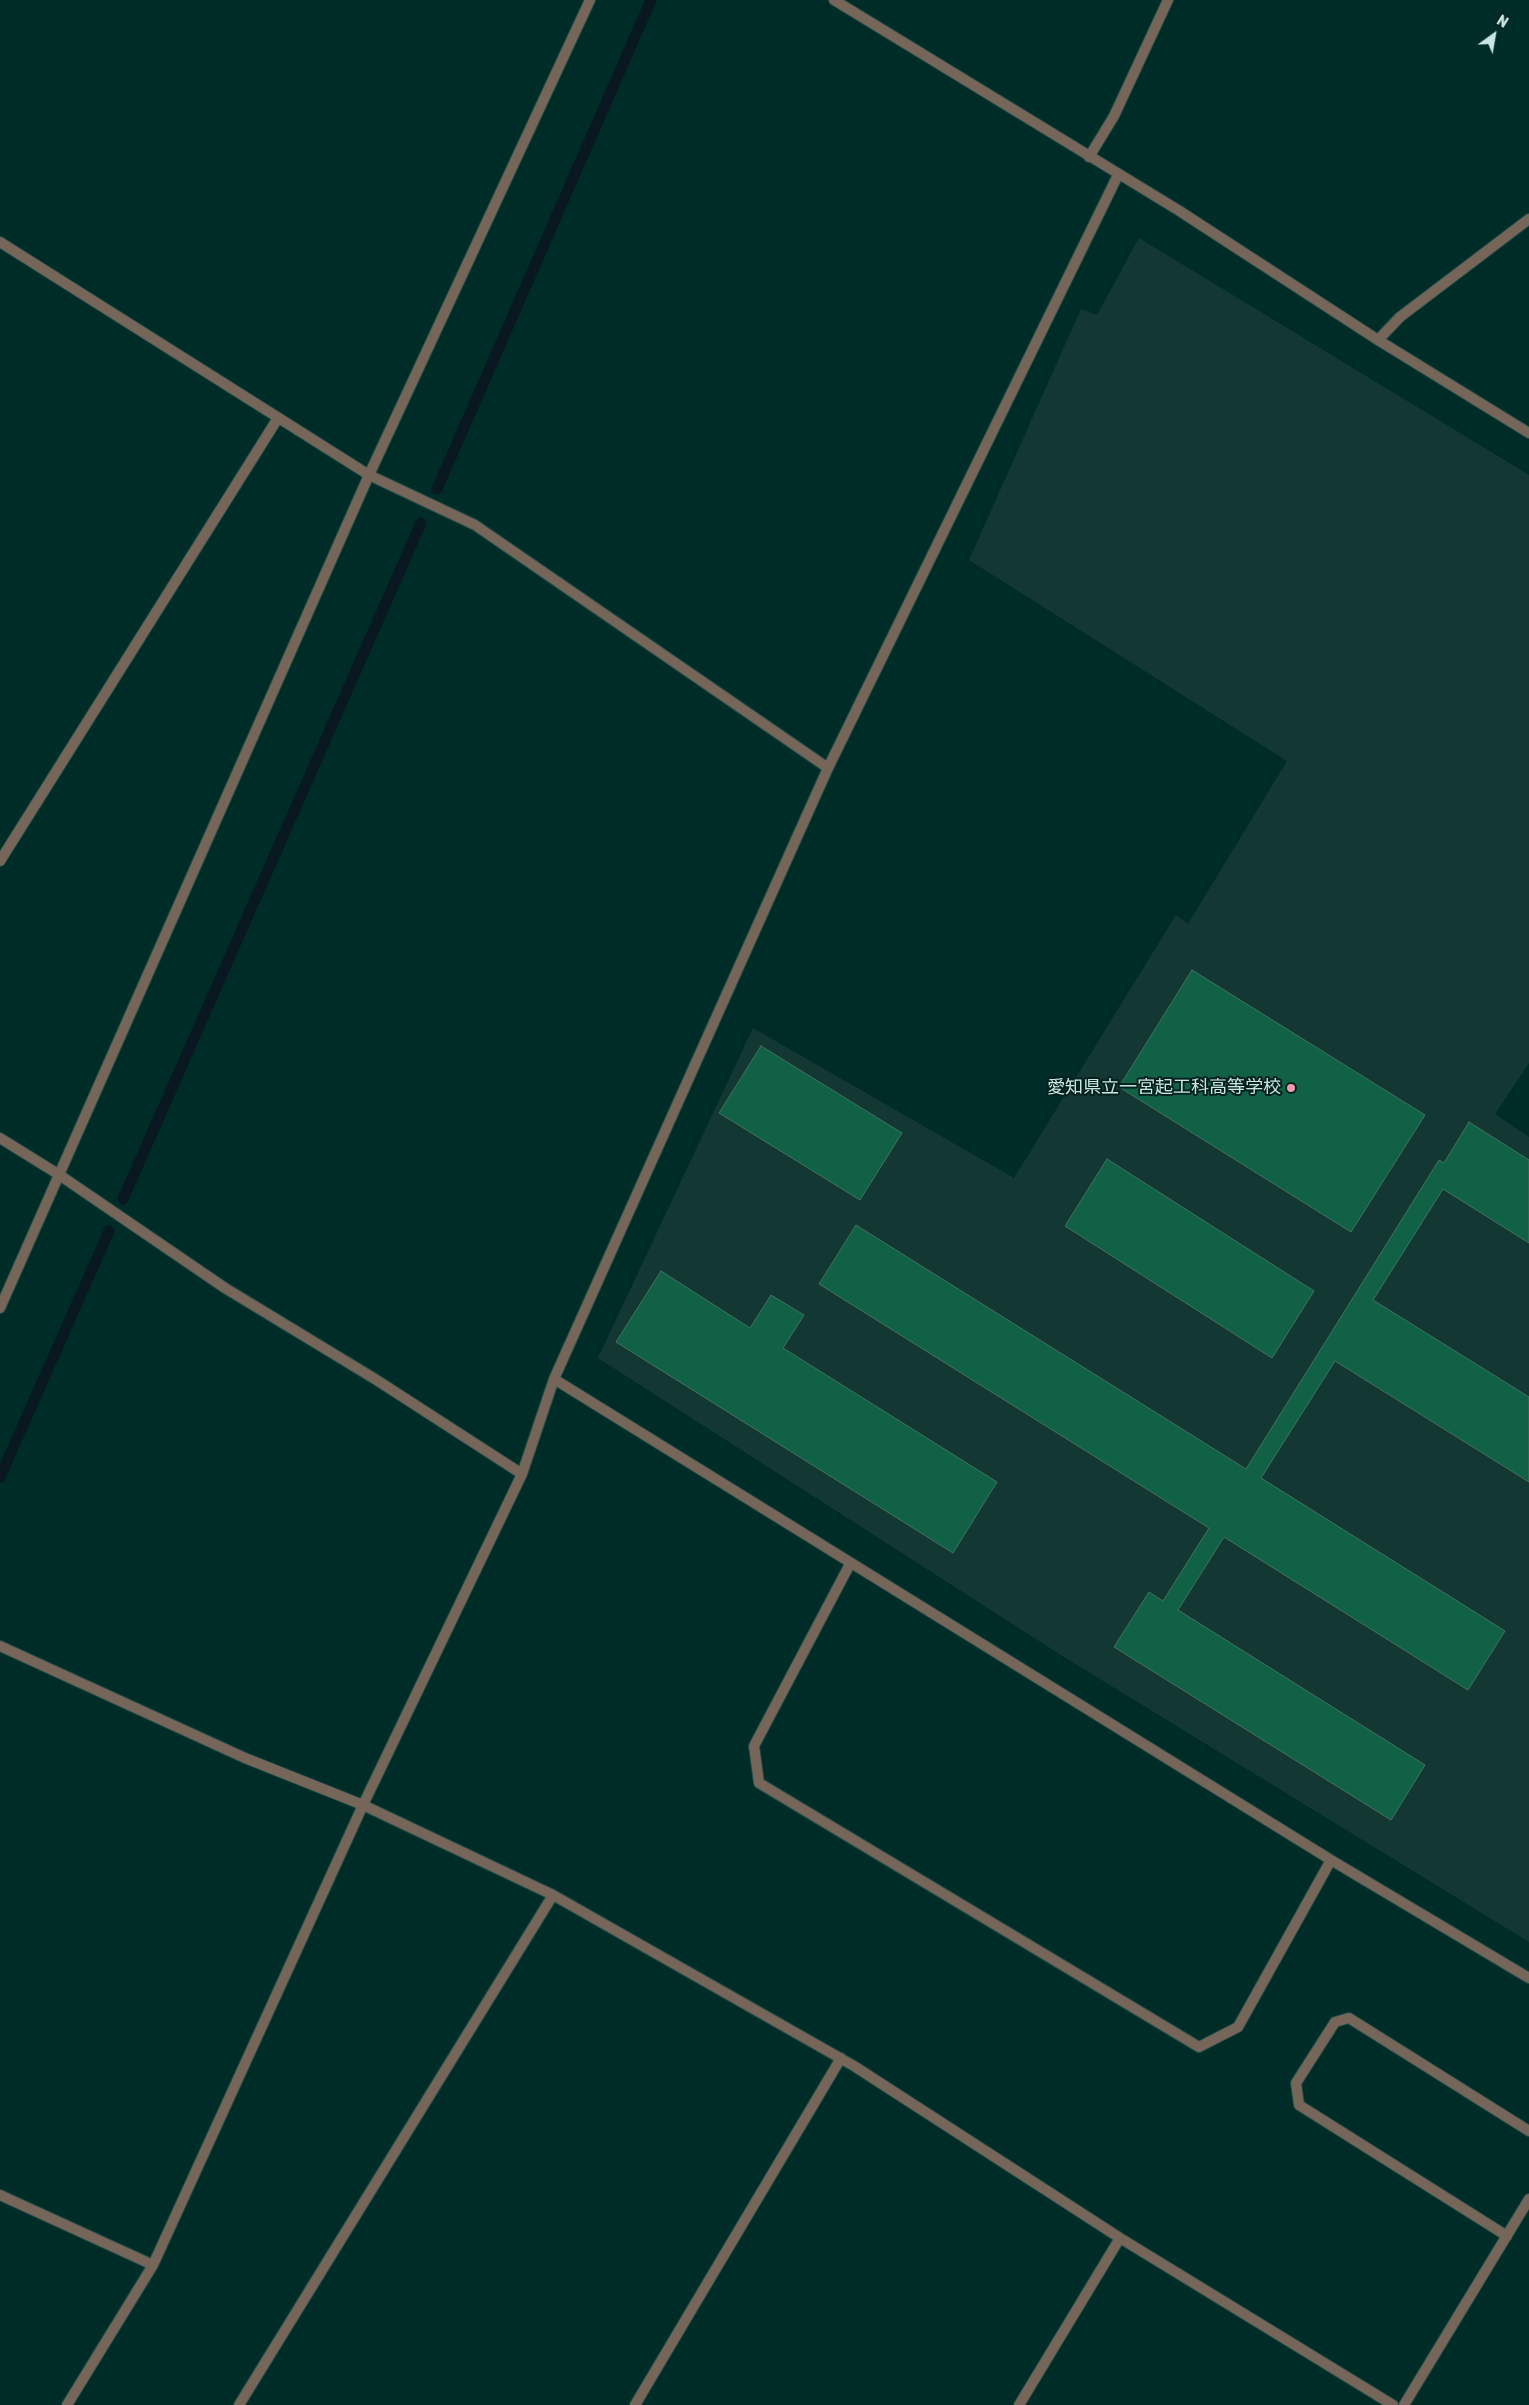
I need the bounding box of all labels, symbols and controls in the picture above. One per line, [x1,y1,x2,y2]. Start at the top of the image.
north arrow [1469,10,1519,60]
text: N [1493,12,1511,32]
place label: 愛知県立一宮起工科高等学校 [1047,1077,1281,1099]
marker: 愛知県立一宮起工科高等学校 [1285,1082,1297,1094]

